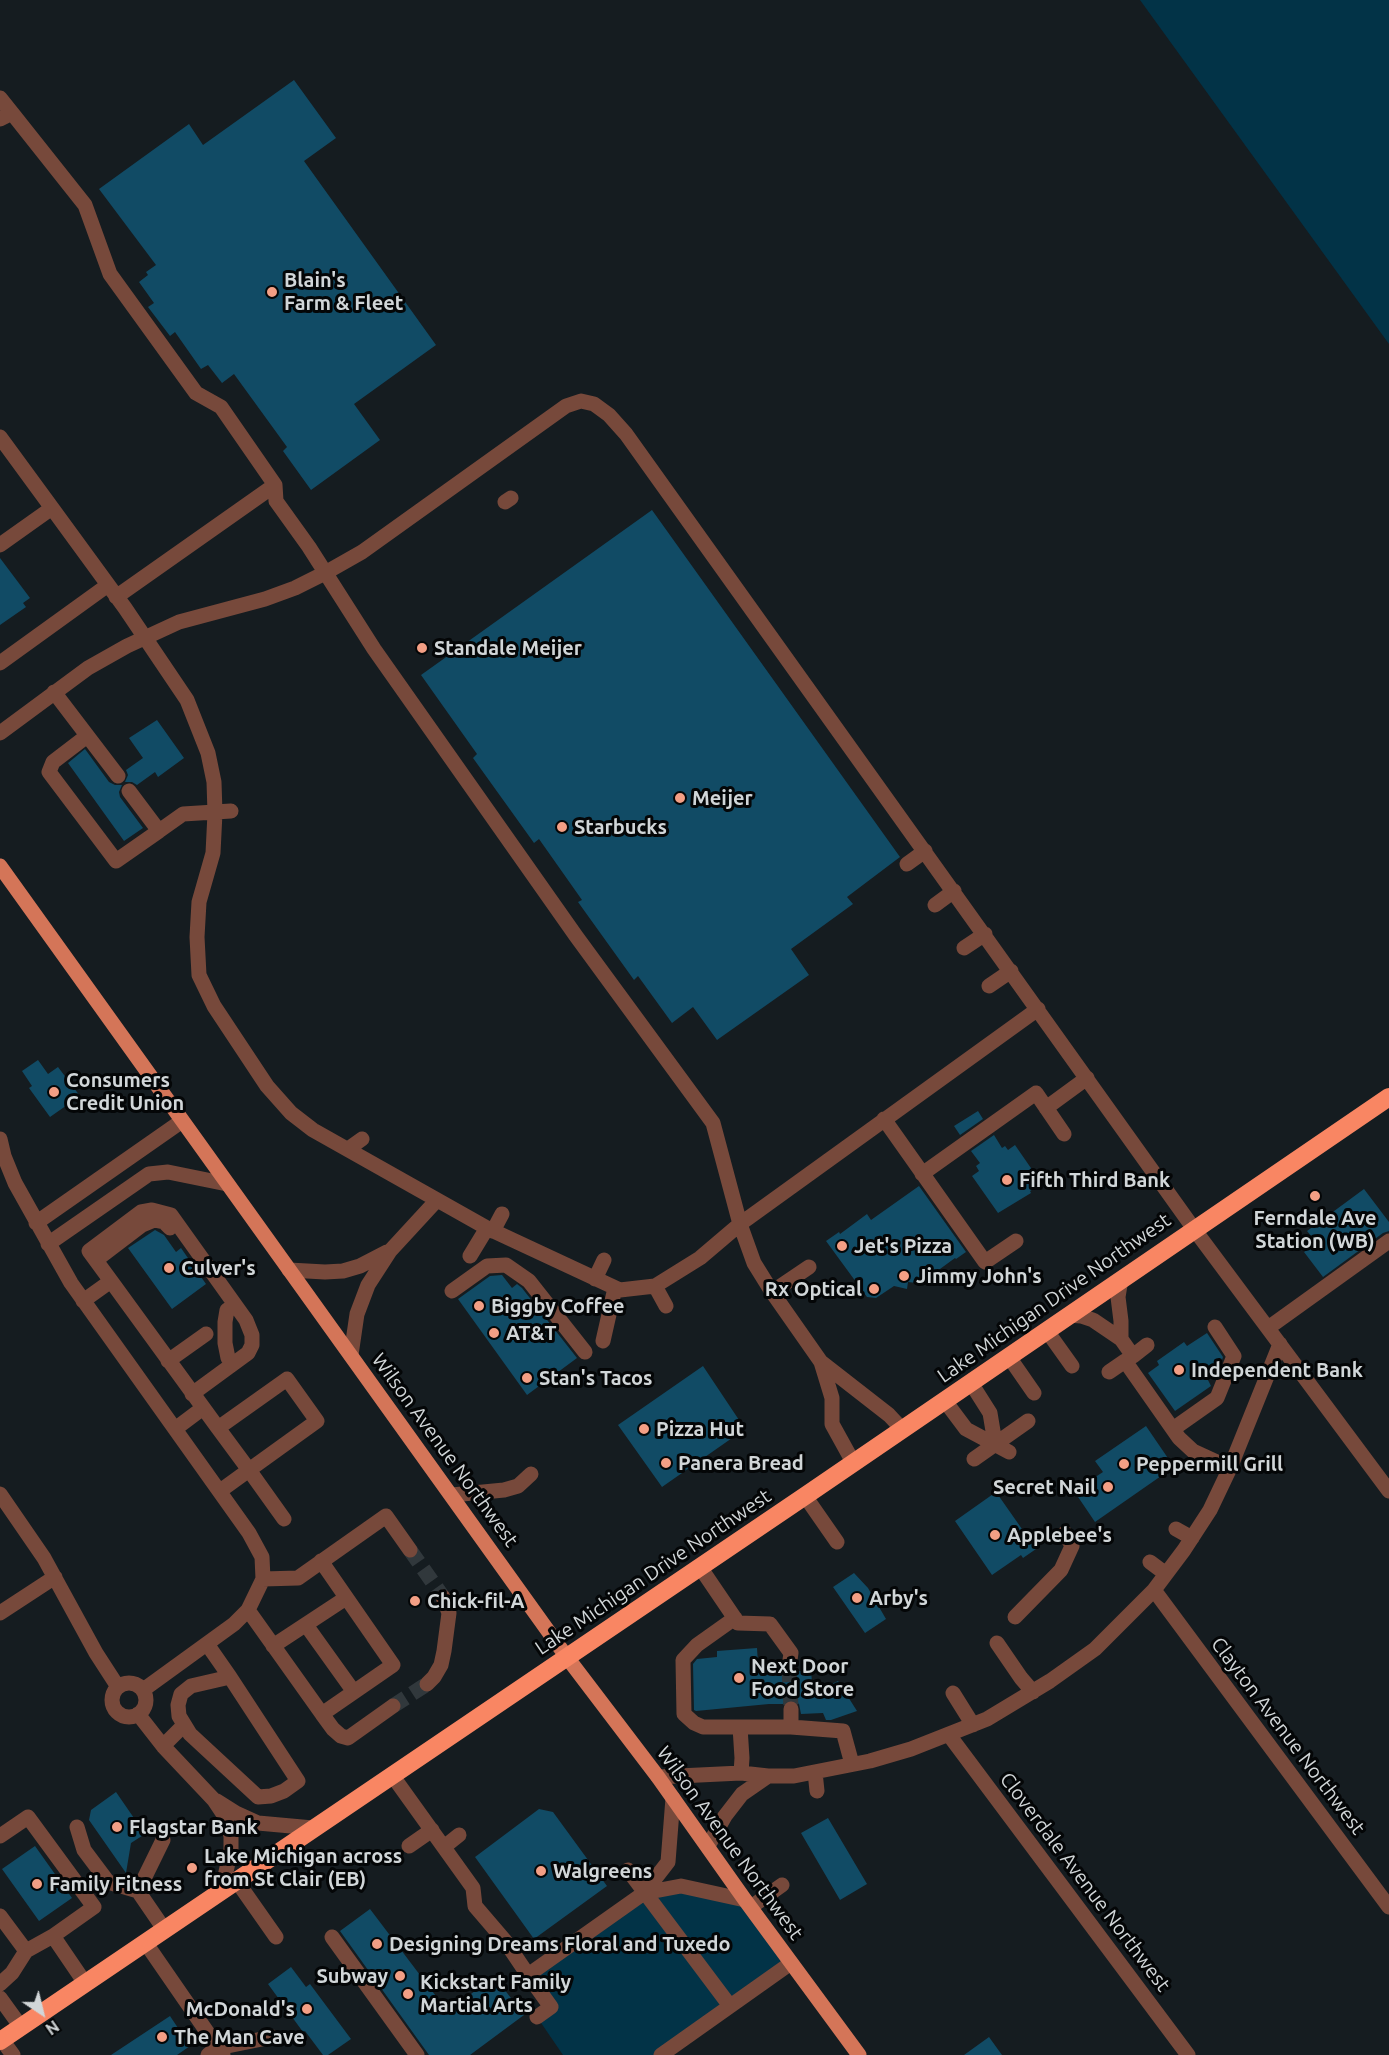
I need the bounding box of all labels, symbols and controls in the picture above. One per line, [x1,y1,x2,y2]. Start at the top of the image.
place label: Blain's Farm & Fleet [284,268,403,315]
marker: Blain's Farm & Fleet [265,285,279,299]
place label: Standale Meijer [434,636,582,660]
marker: Standale Meijer [415,641,429,655]
place label: Meijer [692,786,753,810]
marker: Meijer [673,791,687,805]
place label: Starbucks [574,815,667,839]
marker: Starbucks [555,820,569,834]
place label: Consumers Credit Union [66,1068,184,1115]
marker: Consumers Credit Union [47,1085,61,1099]
place label: Fifth Third Bank [1019,1168,1170,1192]
marker: Fifth Third Bank [1000,1173,1014,1187]
marker: Ferndale Ave Station (WB) [1308,1189,1322,1203]
place label: Ferndale Ave Station (WB) [1253,1206,1377,1253]
street label: Lake Michigan Drive Northwest [933,1208,1175,1388]
place label: Jet's Pizza [854,1234,952,1258]
marker: Jet's Pizza [835,1239,849,1253]
place label: Culver's [181,1256,256,1280]
marker: Culver's [162,1261,176,1275]
place label: Jimmy John's [916,1264,1042,1288]
marker: Jimmy John's [897,1269,911,1283]
place label: Rx Optical [765,1277,862,1301]
marker: Rx Optical [867,1282,881,1296]
place label: Biggby Coffee [491,1294,625,1318]
marker: Biggby Coffee [472,1299,486,1313]
place label: AT&T [506,1321,556,1345]
marker: AT&T [487,1326,501,1340]
street label: Wilson Avenue Northwest [367,1349,523,1551]
place label: Independent Bank [1191,1358,1363,1382]
marker: Independent Bank [1172,1363,1186,1377]
place label: Stan's Tacos [539,1366,652,1390]
marker: Stan's Tacos [520,1371,534,1385]
place label: Pizza Hut [656,1417,744,1441]
marker: Pizza Hut [637,1422,651,1436]
place label: Panera Bread [678,1451,804,1475]
place label: Peppermill Grill [1136,1452,1283,1476]
marker: Panera Bread [659,1456,673,1470]
marker: Peppermill Grill [1117,1457,1131,1471]
place label: Secret Nail [993,1475,1096,1499]
marker: Secret Nail [1101,1480,1115,1494]
street label: Lake Michigan Drive Northwest [531,1484,775,1660]
place label: Applebee's [1007,1523,1112,1547]
marker: Applebee's [988,1528,1002,1542]
place label: Arby's [869,1586,928,1610]
place label: Chick-fil-A [427,1589,525,1613]
marker: Arby's [850,1591,864,1605]
marker: Chick-fil-A [408,1594,422,1608]
street label: Clayton Avenue Northwest [1206,1633,1370,1839]
place label: Next Door Food Store [751,1654,854,1701]
marker: Next Door Food Store [732,1671,746,1685]
street label: Wilson Avenue Northwest [652,1742,808,1944]
street label: Cloverdale Avenue Northwest [995,1768,1175,1996]
place label: Flagstar Bank [129,1815,258,1839]
marker: Flagstar Bank [110,1820,124,1834]
place label: Lake Michigan across from St Clair (EB) [204,1844,402,1891]
place label: Walgreens [553,1859,652,1883]
marker: Lake Michigan across from St Clair (EB) [185,1861,199,1875]
marker: Walgreens [534,1864,548,1878]
place label: Family Fitness [49,1872,182,1896]
marker: Family Fitness [30,1877,44,1891]
place label: Designing Dreams Floral and Tuxedo [389,1932,731,1956]
marker: Designing Dreams Floral and Tuxedo [370,1937,384,1951]
place label: Subway [316,1964,388,1988]
marker: Subway [393,1969,407,1983]
place label: Kickstart Family Martial Arts [420,1970,571,2017]
north arrow [12,1983,72,2043]
marker: Kickstart Family Martial Arts [401,1987,415,2001]
place label: McDonald's [186,1997,295,2021]
marker: McDonald's [300,2002,314,2016]
text: N [42,2017,62,2039]
place label: The Man Cave [174,2025,305,2049]
marker: The Man Cave [155,2030,169,2044]

